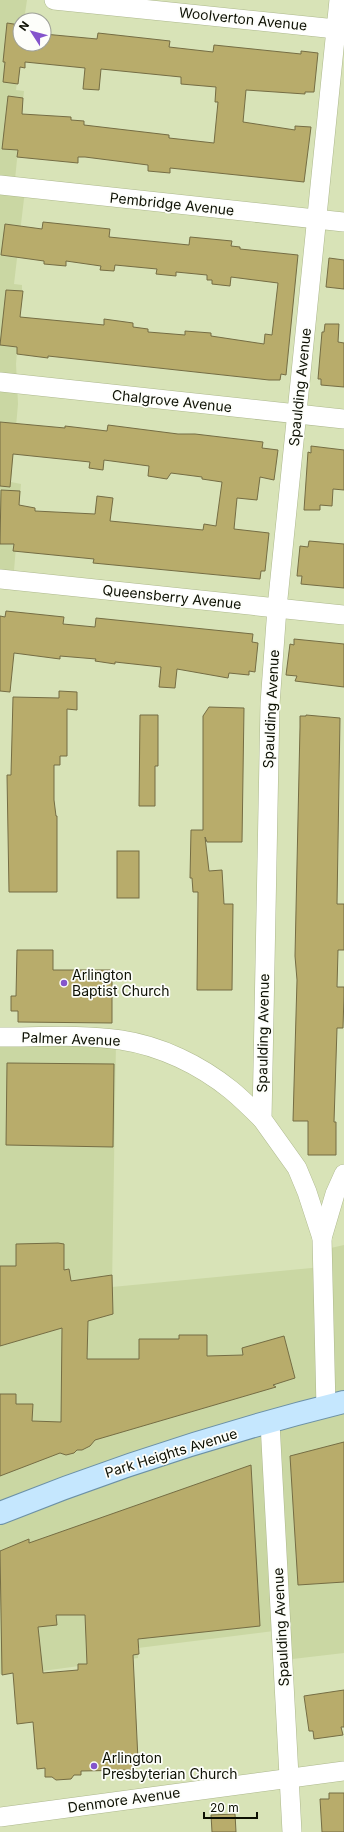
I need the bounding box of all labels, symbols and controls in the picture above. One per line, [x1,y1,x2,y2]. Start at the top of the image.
street label: Woolverton Avenue [178,3,308,34]
north arrow [12,12,52,52]
text: N [16,19,32,34]
street label: Pembridge Avenue [109,189,235,218]
street label: Spaulding Avenue [285,327,314,447]
street label: Chalgrove Avenue [111,386,233,415]
street label: Queensberry Avenue [102,581,242,612]
street label: Spaulding Avenue [259,649,282,769]
place label: Arlington Baptist Church [72,966,170,999]
street label: Spaulding Avenue [253,973,272,1093]
marker: Arlington Baptist Church [59,978,69,988]
street label: Palmer Avenue [21,1028,121,1049]
street label: Park Heights Avenue [103,1424,239,1481]
street label: Spaulding Avenue [269,1567,292,1687]
place label: Arlington Presbyterian Church [102,1749,238,1782]
marker: Arlington Presbyterian Church [89,1761,99,1771]
street label: Denmore Avenue [67,1783,181,1816]
scale bar [204,1794,257,1820]
text: 20 m [210,1800,239,1815]

